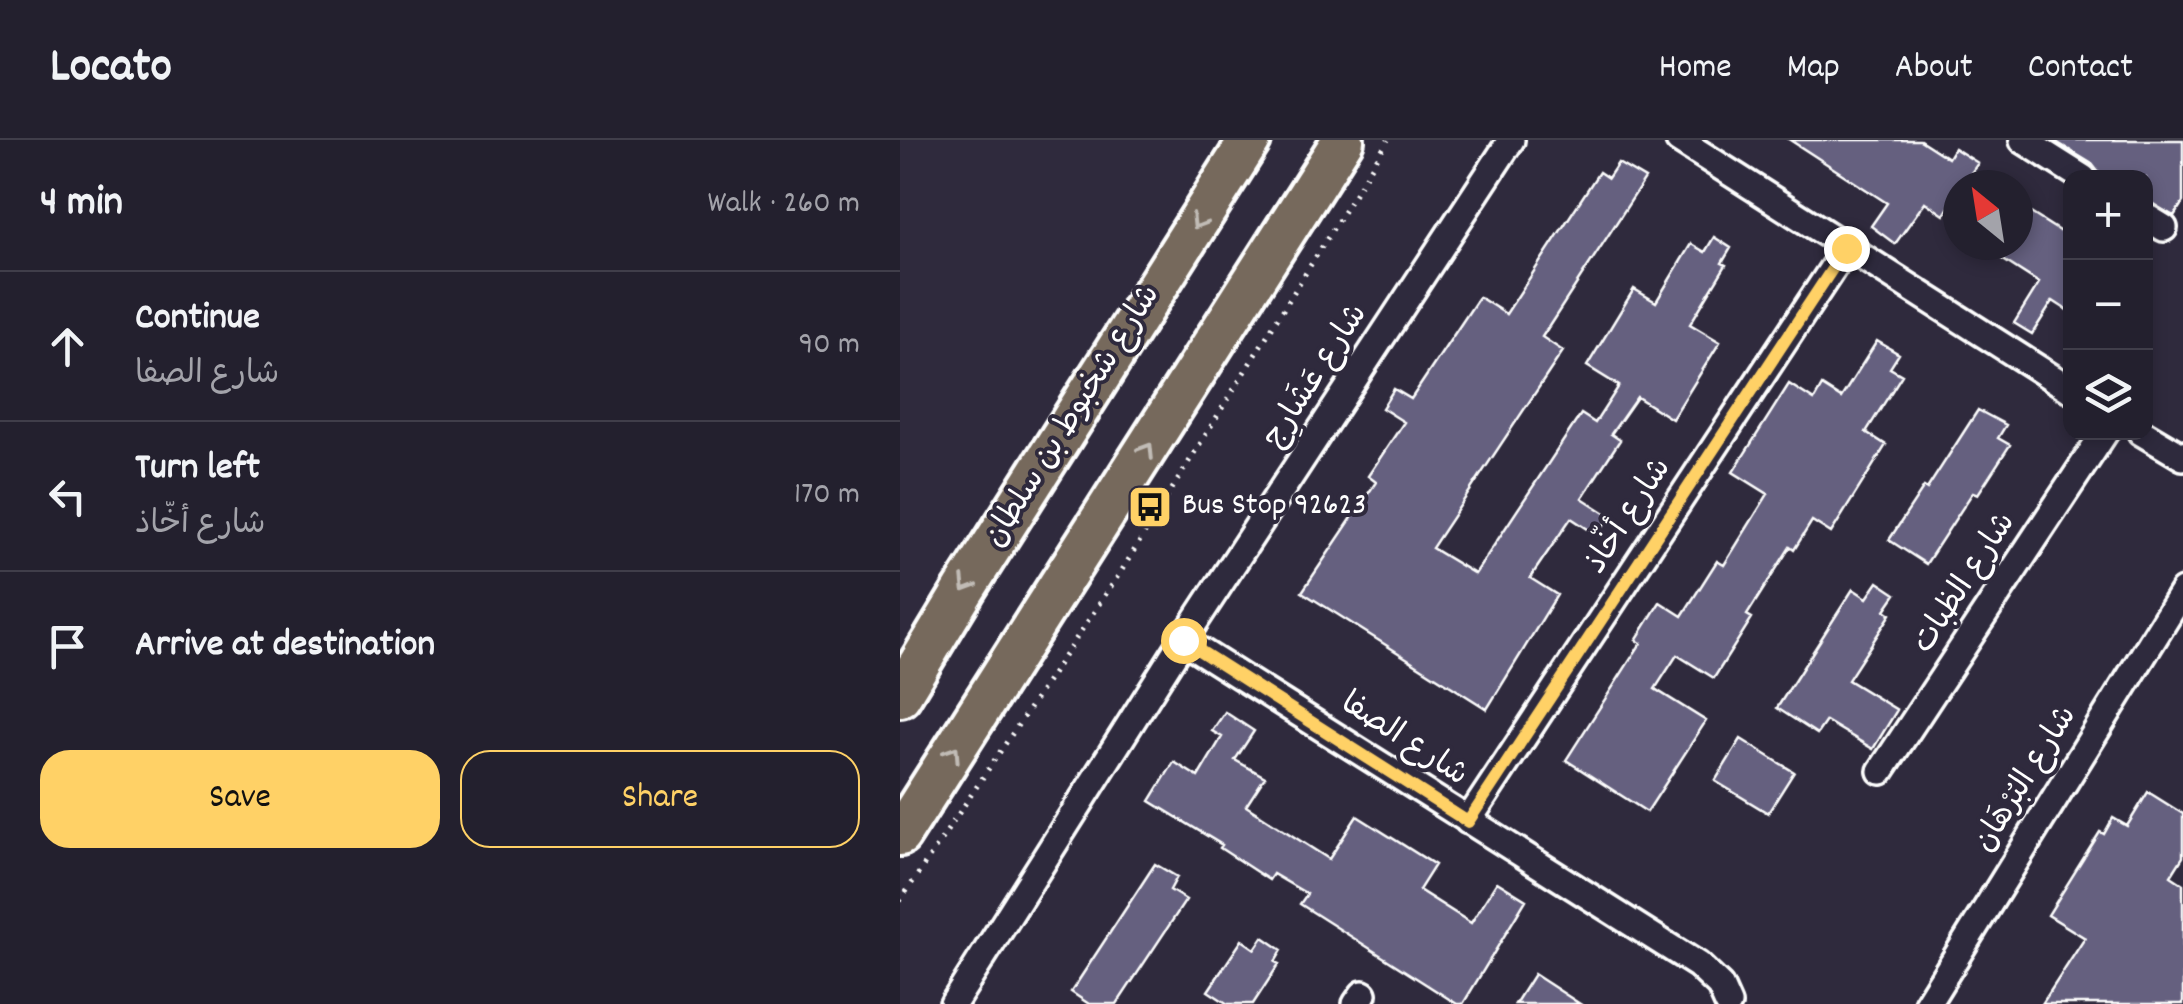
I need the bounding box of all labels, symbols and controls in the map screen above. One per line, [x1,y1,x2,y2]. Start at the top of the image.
text: Locato [50,35,172,104]
text: Home [1659,44,1732,94]
text: Map [1787,44,1840,94]
text: About [1895,44,1973,94]
text: Contact [2028,44,2133,94]
north arrow [1943,170,2033,260]
map controls [2063,170,2153,440]
button: + [2063,170,2153,260]
text: 4 min [40,175,123,235]
text: Walk · 260 m [707,182,860,228]
one-way arrow [1191,211,1210,229]
route end [1824,226,1870,272]
button: − [2063,260,2153,350]
street label: شارع شخبوط بن سلطان [974,277,1174,557]
text: Continue [135,292,260,347]
street label: شارع عَشَارِج [1253,296,1381,458]
icon: ahead [40,319,95,374]
text: 90 m [799,323,860,369]
button: layers [2063,350,2153,440]
text: شارع الصفا [135,353,279,399]
text: Turn left [135,442,260,497]
one-way arrow [1134,443,1153,461]
street label: شارع أخّاذ [1573,448,1685,584]
icon: left [40,469,95,524]
text: 170 m [794,473,860,519]
bus stop icon: Bus Stop 92623 [1127,484,1173,530]
place label: Bus Stop 92623 [1182,484,1367,530]
text: شارع أخّاذ [135,503,266,549]
street label: شارع الظبات [1903,504,2029,664]
one-way arrow [960,574,979,592]
route start [1161,618,1207,664]
icon: arrive [40,619,95,674]
text: Arrive at destination [135,619,435,674]
street label: شارع الصفا [1330,682,1476,800]
street label: شارع البُرْهَان [1964,698,2090,862]
one-way arrow [941,746,960,764]
button: Save [40,750,440,848]
button: Share [460,750,860,848]

